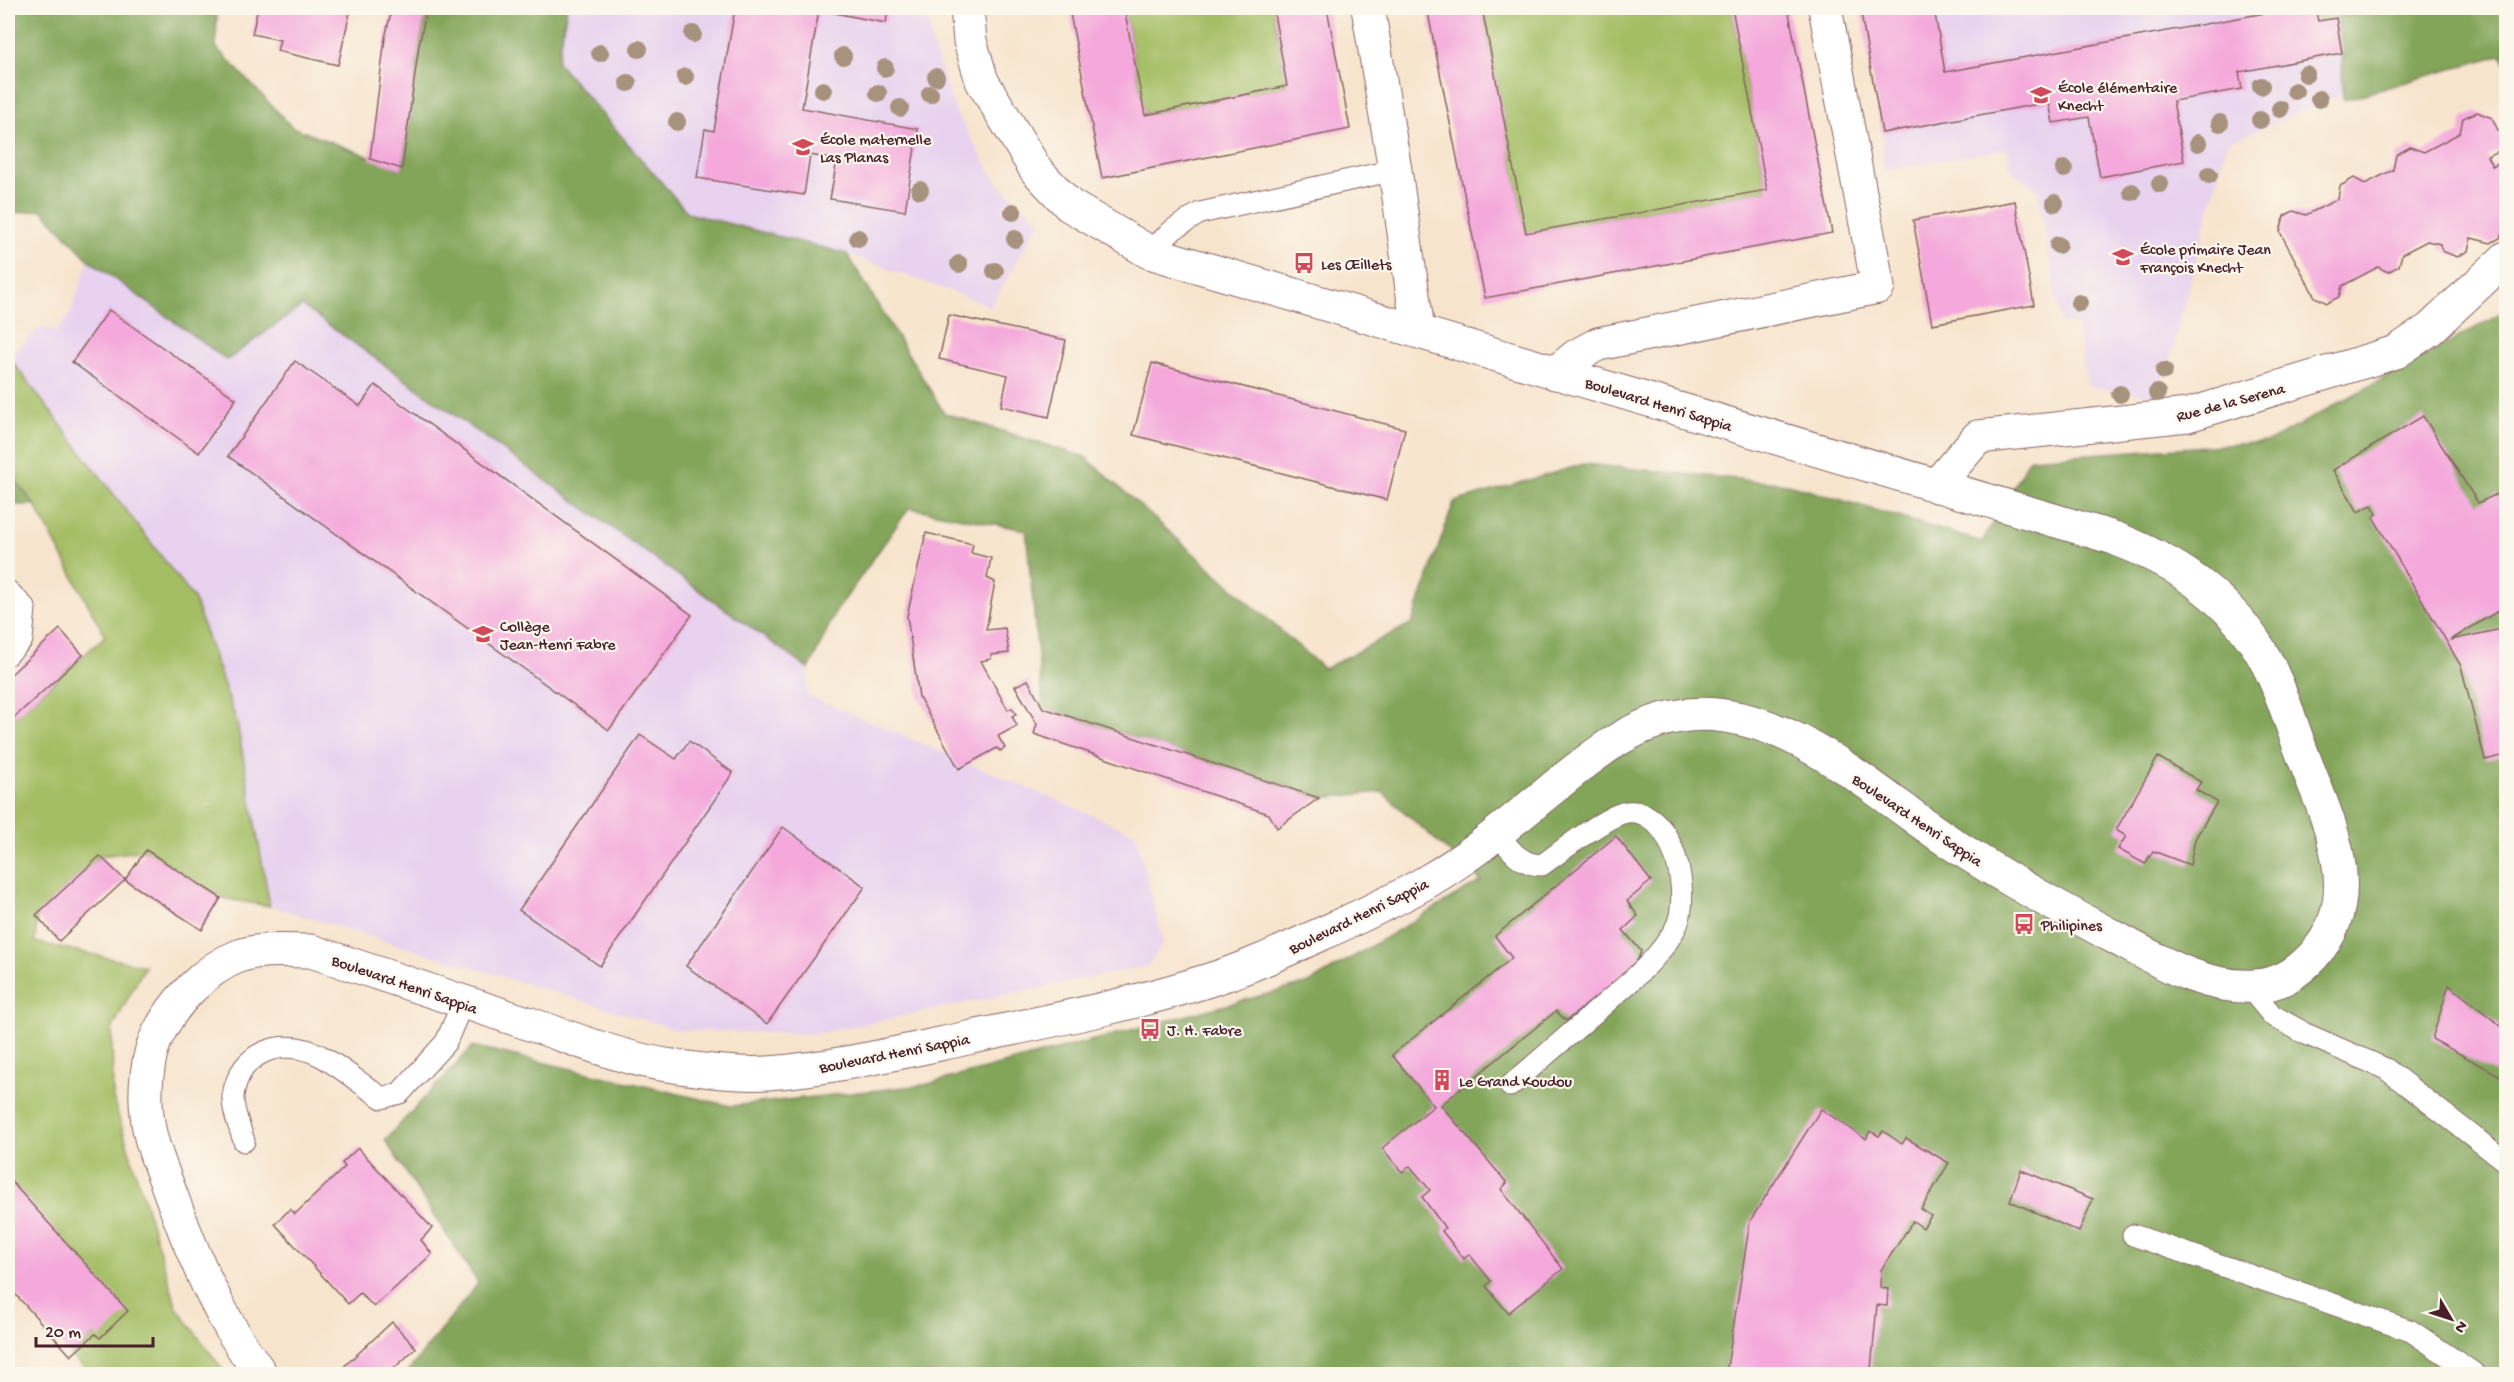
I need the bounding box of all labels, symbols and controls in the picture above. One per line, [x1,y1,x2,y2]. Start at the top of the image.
place label: École élémentaire Knecht [2058,80,2178,117]
school or university icon: École élémentaire Knecht [2029,83,2053,107]
place label: École maternelle Las Planas [820,132,932,169]
school or university icon: École maternelle Las Planas [791,135,815,159]
place label: École primaire Jean François Knecht [2139,242,2271,279]
school or university icon: École primaire Jean François Knecht [2111,245,2135,269]
bus stop icon: Les Œillets [1292,251,1316,275]
place label: Les Œillets [1321,257,1393,276]
street label: Boulevard Henri Sappia [1581,375,1735,438]
street label: Rue de la Serena [2175,380,2288,428]
place label: Collège Jean-Henri Fabre [500,619,616,656]
school or university icon: Collège Jean-Henri Fabre [471,622,495,646]
street label: Boulevard Henri Sappia [1847,771,1986,873]
street label: Boulevard Henri Sappia [1286,876,1433,961]
bus stop icon: Philipines [2012,912,2036,936]
place label: Philipines [2040,918,2103,937]
street label: Boulevard Henri Sappia [328,952,480,1021]
bus stop icon: J. H. Fabre [1138,1017,1162,1041]
place label: J. H. Fabre [1167,1023,1242,1042]
street label: Boulevard Henri Sappia [817,1031,973,1080]
building icon: Le Grand Koudou [1430,1068,1454,1092]
place label: Le Grand Koudou [1459,1074,1573,1093]
north arrow [2421,1289,2481,1349]
scale bar [36,1310,153,1348]
text: N [2449,1316,2471,1337]
text: 20 m [45,1323,81,1344]

